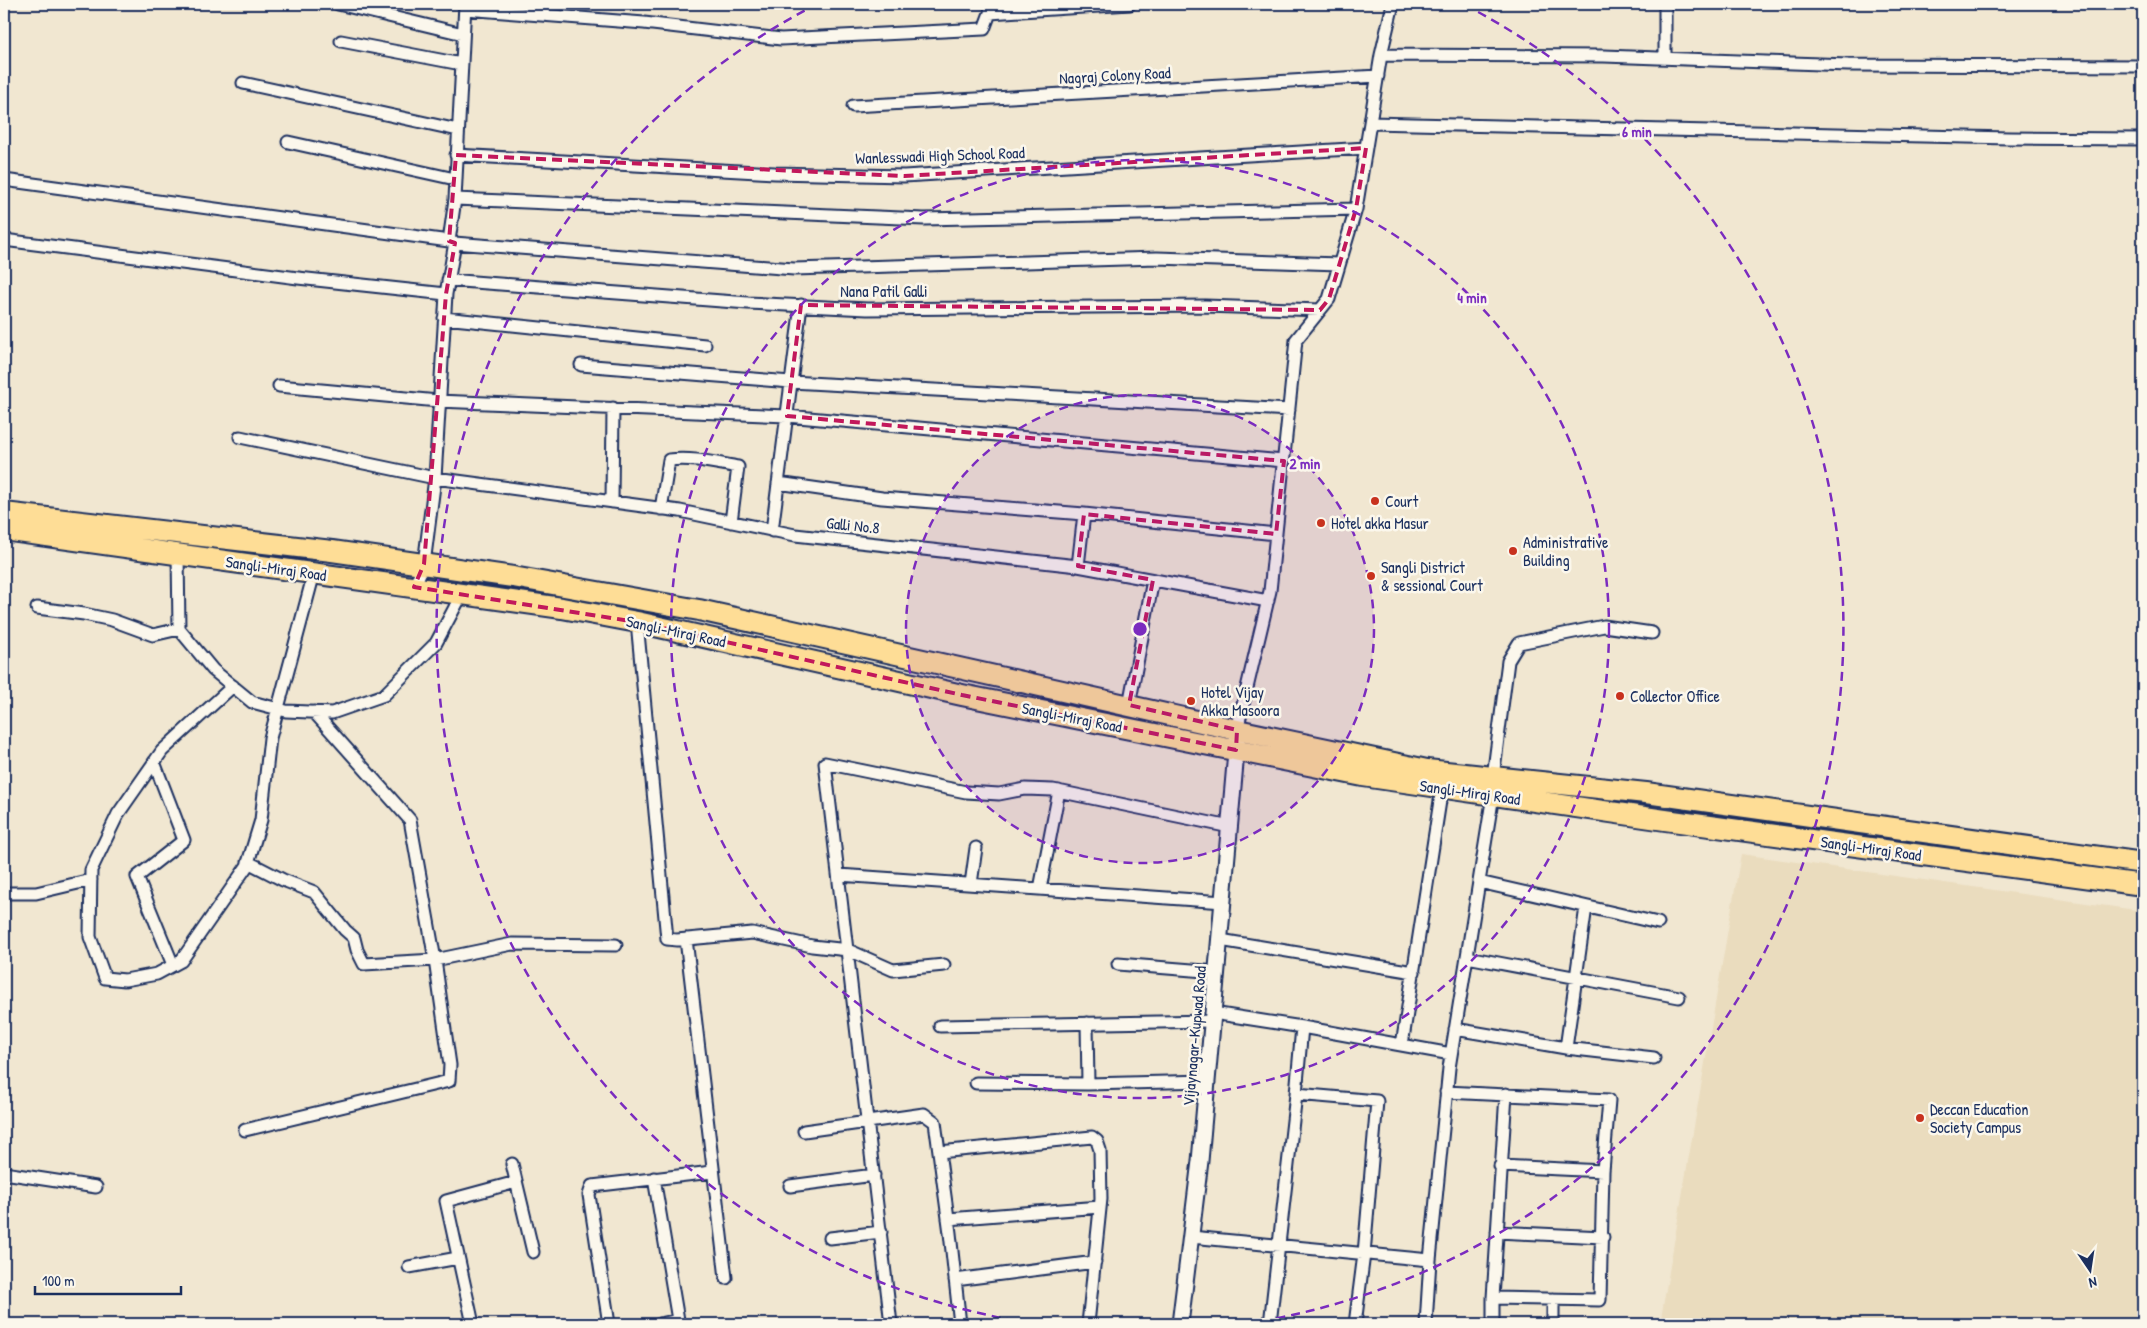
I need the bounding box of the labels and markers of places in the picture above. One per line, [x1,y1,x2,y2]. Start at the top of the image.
place label: Court [1385,490,1419,512]
marker: Court [1369,495,1381,507]
place label: Hotel akka Masur [1331,512,1429,534]
marker: Hotel akka Masur [1315,517,1327,529]
place label: Administrative Building [1523,531,1609,571]
marker: Administrative Building [1507,545,1519,557]
place label: Sangli District & sessional Court [1381,556,1483,596]
marker: Sangli District & sessional Court [1365,570,1377,582]
centre of rings [1131,620,1149,638]
place label: Hotel Vijay Akka Masoora [1201,681,1279,721]
place label: Collector Office [1630,685,1721,707]
marker: Collector Office [1614,690,1626,702]
marker: Hotel Vijay Akka Masoora [1185,695,1197,707]
place label: Deccan Education Society Campus [1930,1098,2029,1138]
marker: Deccan Education Society Campus [1914,1112,1926,1124]

